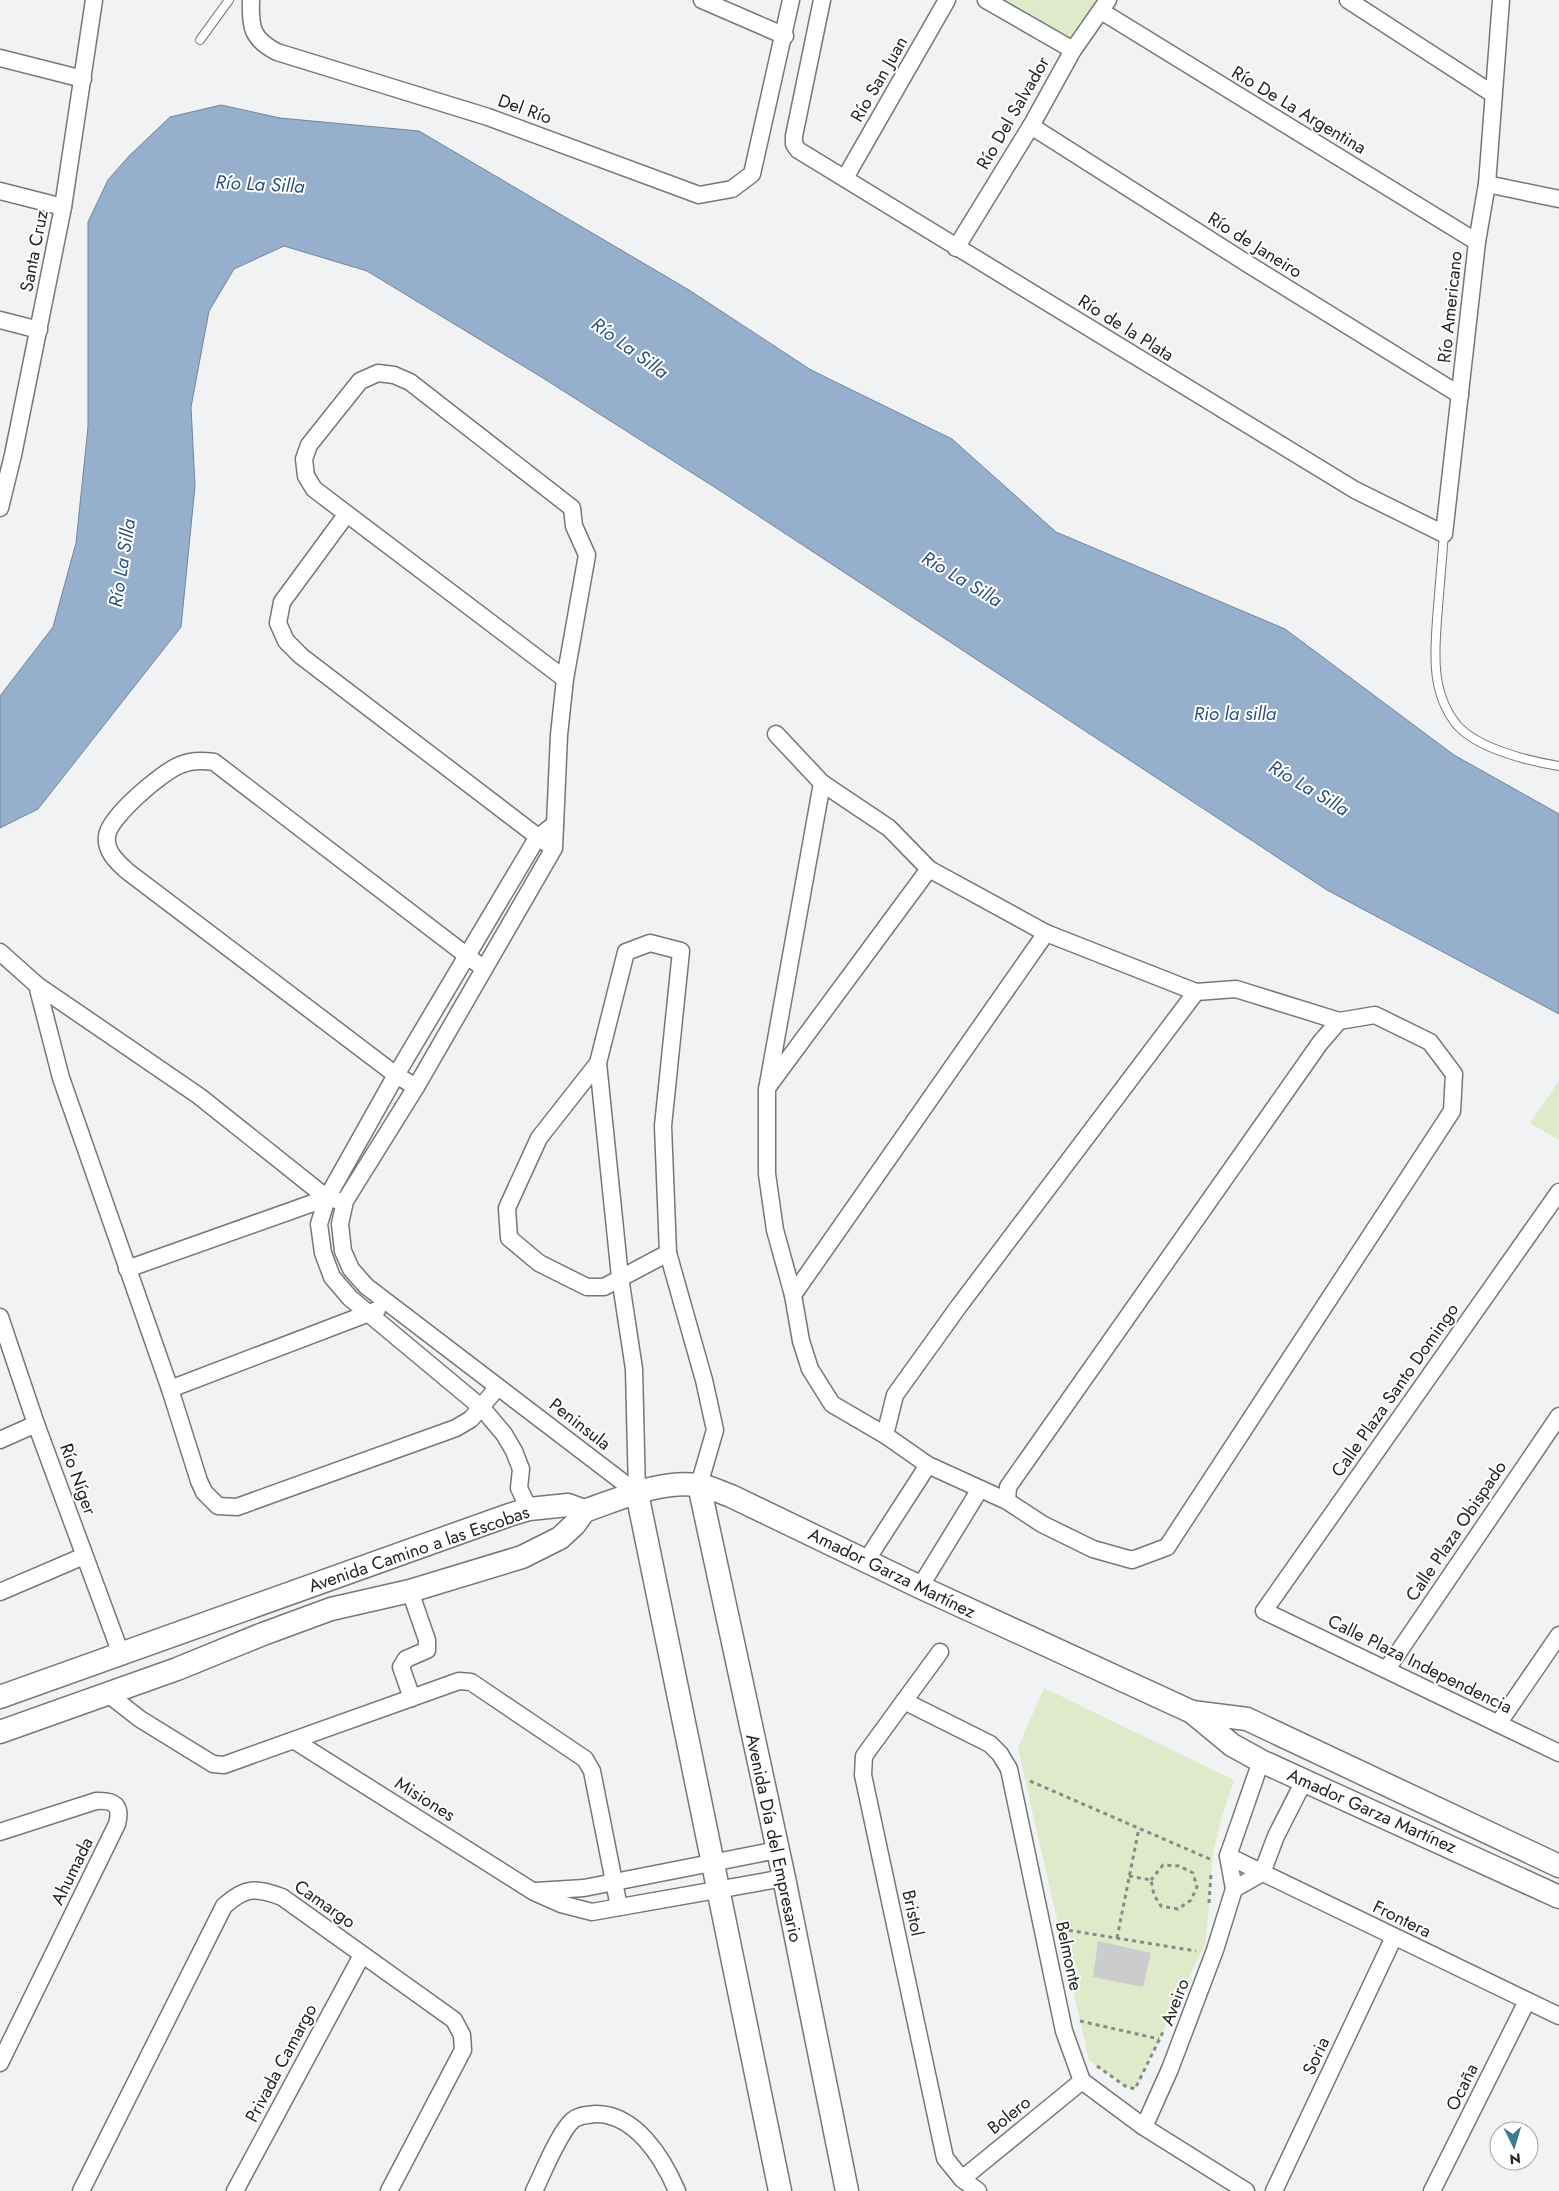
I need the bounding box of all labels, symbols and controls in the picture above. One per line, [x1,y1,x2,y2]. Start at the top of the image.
street label: Río San Juan [844,31,914,127]
street label: Río Del Salvador [970,51,1056,174]
street label: Río De La Argentina [1227,59,1371,161]
street label: Del Río [494,87,556,131]
water label: Río La Silla [215,168,306,200]
street label: Río de Janeiro [1203,206,1307,284]
street label: Santa Cruz [13,207,55,294]
street label: Río Americano [1431,249,1469,364]
street label: Río de la Plata [1073,288,1179,368]
water label: Río La Silla [586,311,674,385]
water label: Río La Silla [102,516,142,609]
water label: Río La Silla [917,544,1008,614]
water label: Rio la silla [1194,700,1277,727]
water label: Río La Silla [1264,753,1355,823]
street label: Calle Plaza Santo Domingo [1325,1298,1465,1482]
street label: Peninsula [544,1392,616,1456]
street label: Río Níger [53,1440,103,1519]
street label: Calle Plaza Obispado [1399,1455,1513,1606]
street label: Avenida Camino a las Escobas [305,1499,533,1599]
street label: Amador Garza Martínez [804,1521,981,1625]
street label: Calle Plaza Independencia [1323,1608,1517,1720]
street label: Avenida Día del Empresario [739,1731,809,1945]
street label: Amador Garza Martínez [1283,1762,1462,1860]
street label: Misiones [390,1770,460,1828]
street label: Ahumada [44,1833,100,1909]
street label: Camargo [289,1873,361,1935]
street label: Bristol [895,1888,931,1938]
street label: Frontera [1368,1894,1436,1944]
street label: Belmonte [1049,1919,1089,1993]
street label: Aveiro [1154,1975,1196,2029]
street label: Privada Camargo [239,1999,323,2127]
street label: Soria [1296,2033,1336,2079]
street label: Ocaña [1439,2059,1485,2115]
street label: Bolero [982,2089,1036,2141]
north arrow [1489,2121,1539,2171]
text: N [1509,2149,1522,2169]

